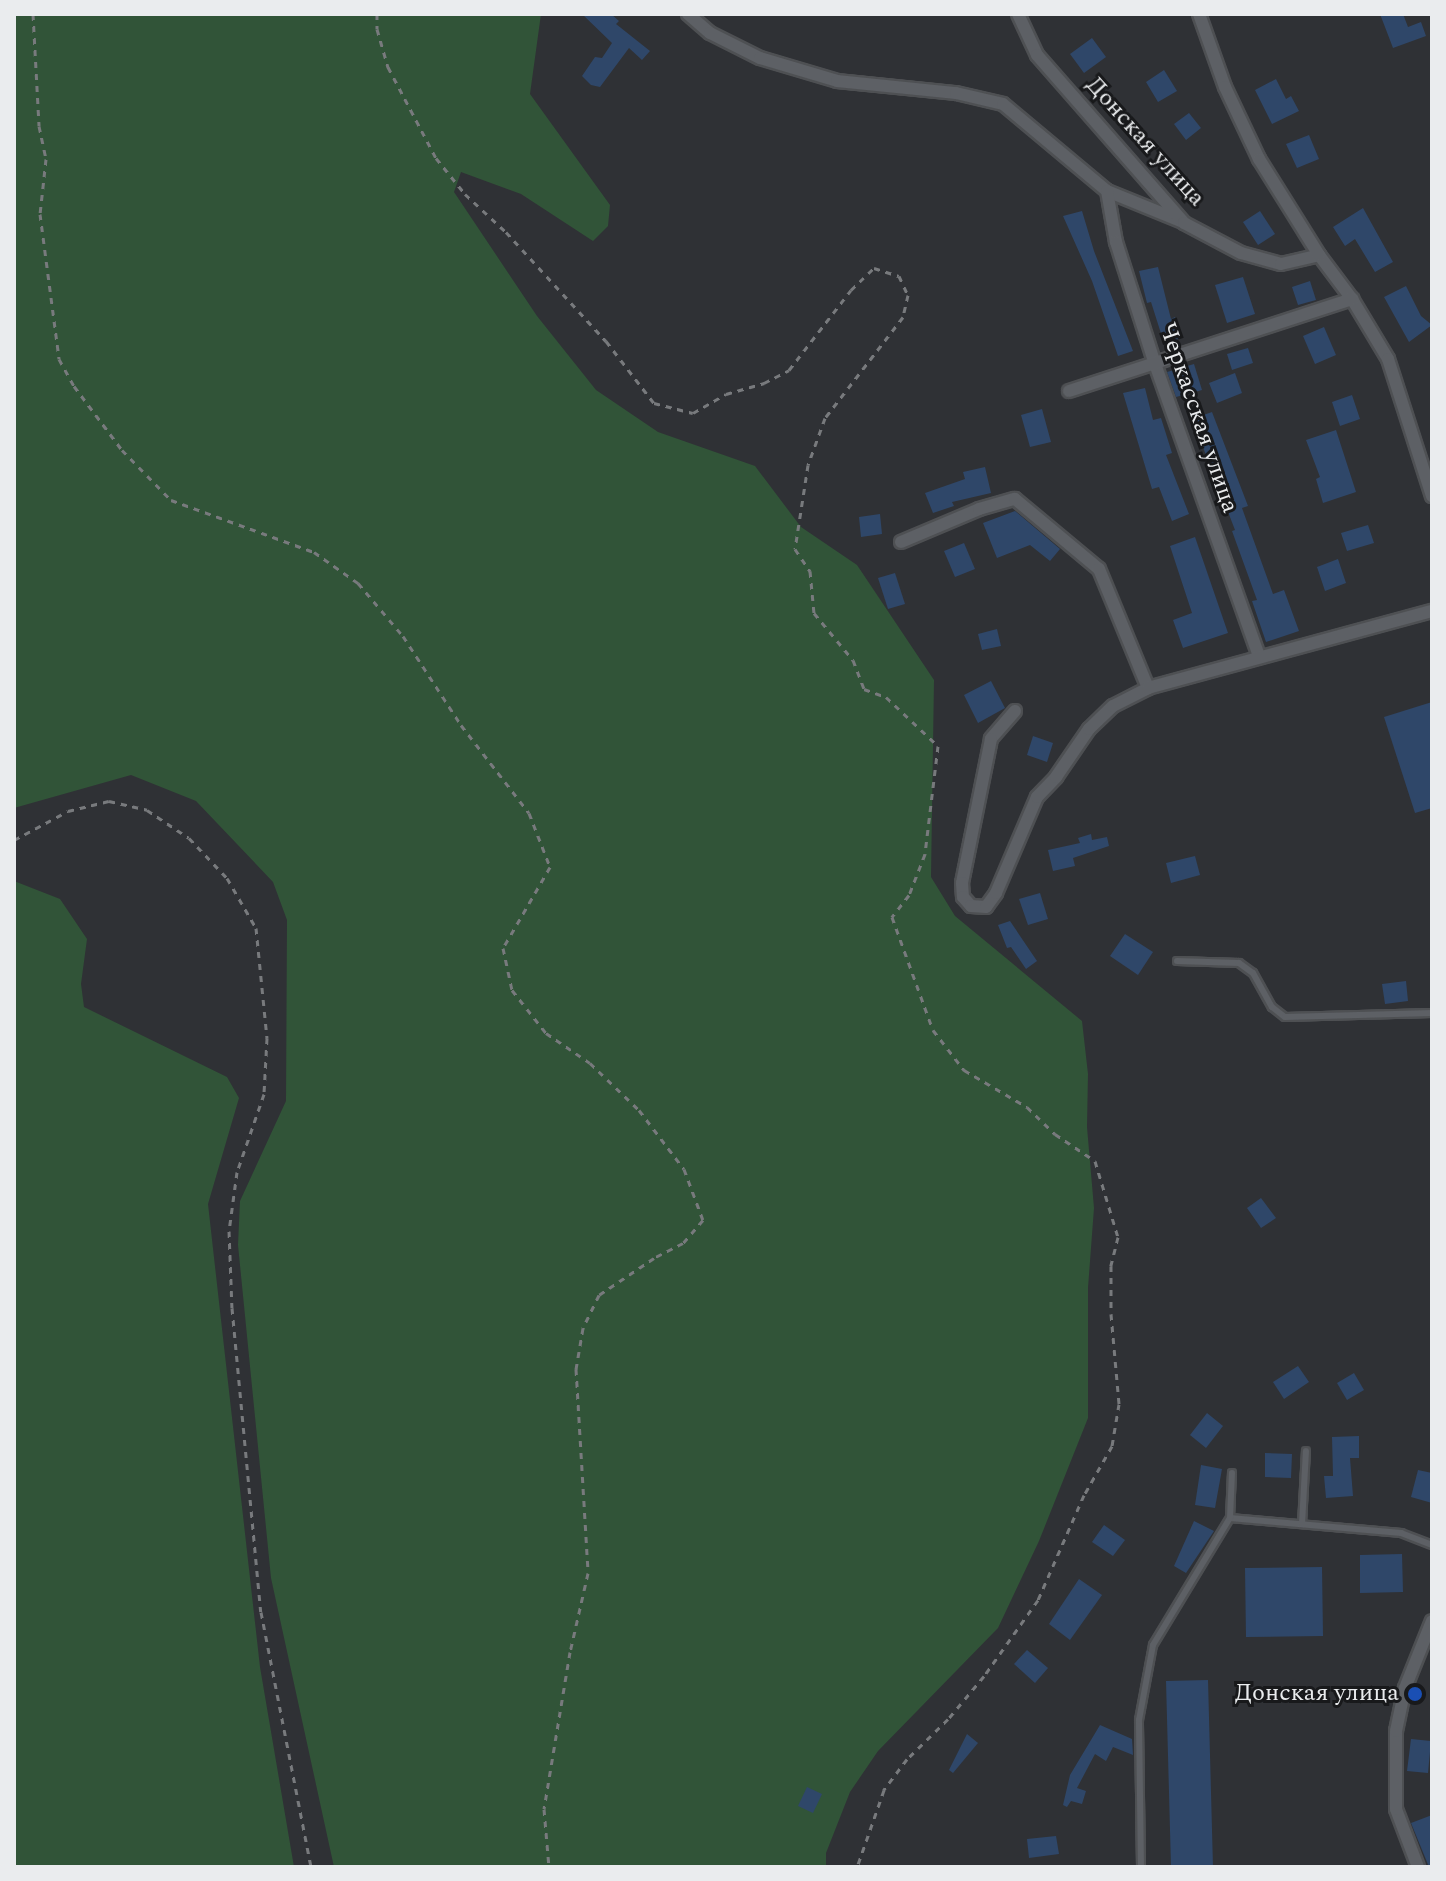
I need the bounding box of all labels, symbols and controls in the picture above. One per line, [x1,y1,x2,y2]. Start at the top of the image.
street label: Донская улица [1079,71,1211,213]
street label: Черкасская улица [1152,319,1244,517]
place label: Донская улица [1235,1680,1399,1708]
marker: Донская улица [1406,1685,1424,1703]

